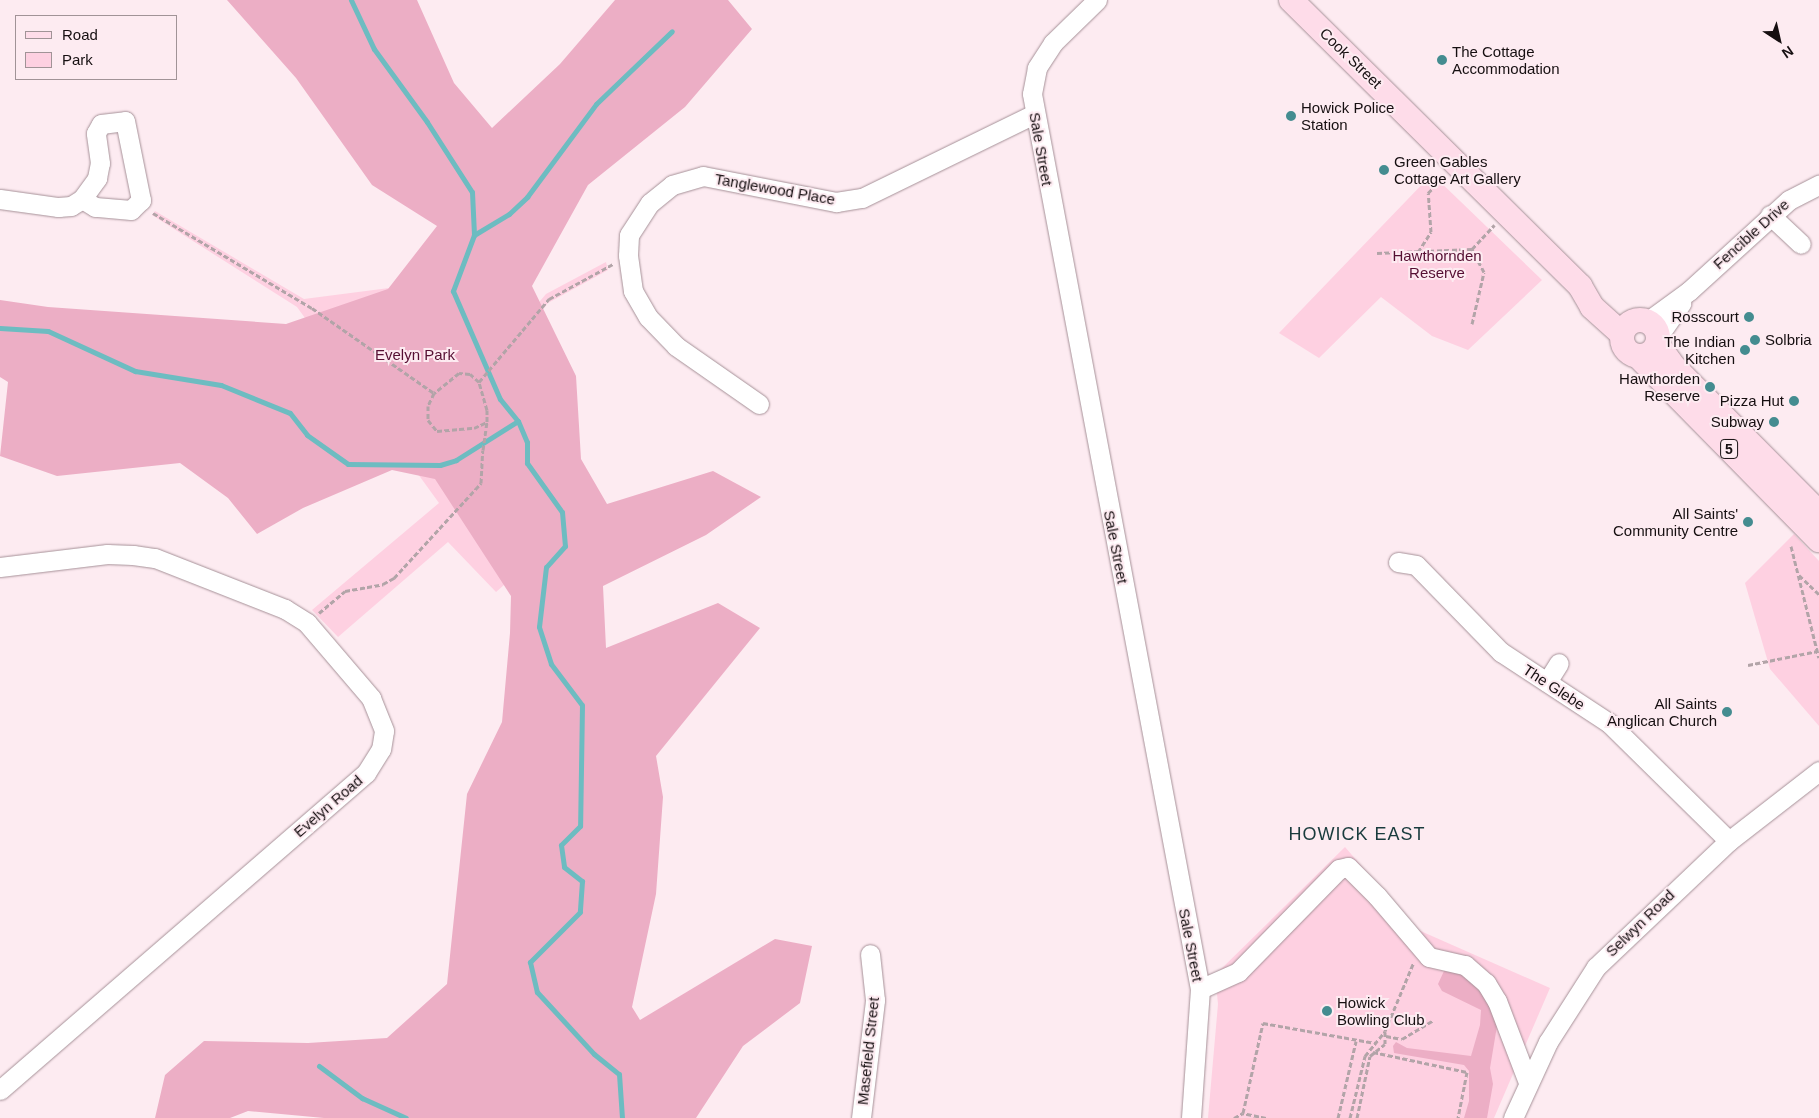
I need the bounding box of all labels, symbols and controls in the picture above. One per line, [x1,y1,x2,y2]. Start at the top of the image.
legend [15,15,178,80]
north arrow [1754,15,1804,65]
street label: Cook Street [1316,24,1386,92]
text: Road [62,26,98,43]
place label: The Cottage Accommodation [1452,42,1560,77]
text: N [1779,43,1796,62]
text: Park [62,51,93,68]
marker: The Cottage Accommodation [1436,54,1448,66]
place label: Howick Police Station [1301,98,1394,133]
marker: Howick Police Station [1285,110,1297,122]
street label: Sale Street [1026,111,1056,187]
place label: Green Gables Cottage Art Gallery [1394,152,1522,187]
marker: Green Gables Cottage Art Gallery [1378,164,1390,176]
street label: Tanglewood Place [713,170,837,208]
street label: Fencible Drive [1709,195,1793,273]
park label: Hawthornden Reserve [1392,246,1482,281]
place label: Rosscourt [1671,308,1739,326]
marker: Rosscourt [1743,311,1755,323]
place label: Solbria [1765,331,1812,349]
place label: The Indian Kitchen [1664,332,1735,367]
marker: Solbria [1749,334,1761,346]
marker: The Indian Kitchen [1739,344,1751,356]
park label: Evelyn Park [375,346,455,364]
place label: Hawthorden Reserve [1619,369,1700,404]
marker: Hawthorden Reserve [1704,381,1716,393]
place label: Pizza Hut [1720,392,1784,410]
marker: Pizza Hut [1788,395,1800,407]
place label: Subway [1711,413,1764,431]
marker: Subway [1768,416,1780,428]
road number: 5 [1719,438,1739,460]
place label: All Saints' Community Centre [1613,504,1738,539]
street label: Sale Street [1100,509,1132,585]
marker: All Saints' Community Centre [1742,516,1754,528]
street label: The Glebe [1520,660,1588,714]
place label: All Saints Anglican Church [1607,694,1717,729]
marker: All Saints Anglican Church [1721,706,1733,718]
street label: Evelyn Road [290,771,366,841]
district label: HOWICK EAST [1287,823,1427,845]
street label: Selwyn Road [1602,886,1678,960]
street label: Sale Street [1175,907,1207,983]
place label: Howick Bowling Club [1337,993,1425,1028]
street label: Masefield Street [853,996,883,1106]
marker: Howick Bowling Club [1321,1005,1333,1017]

